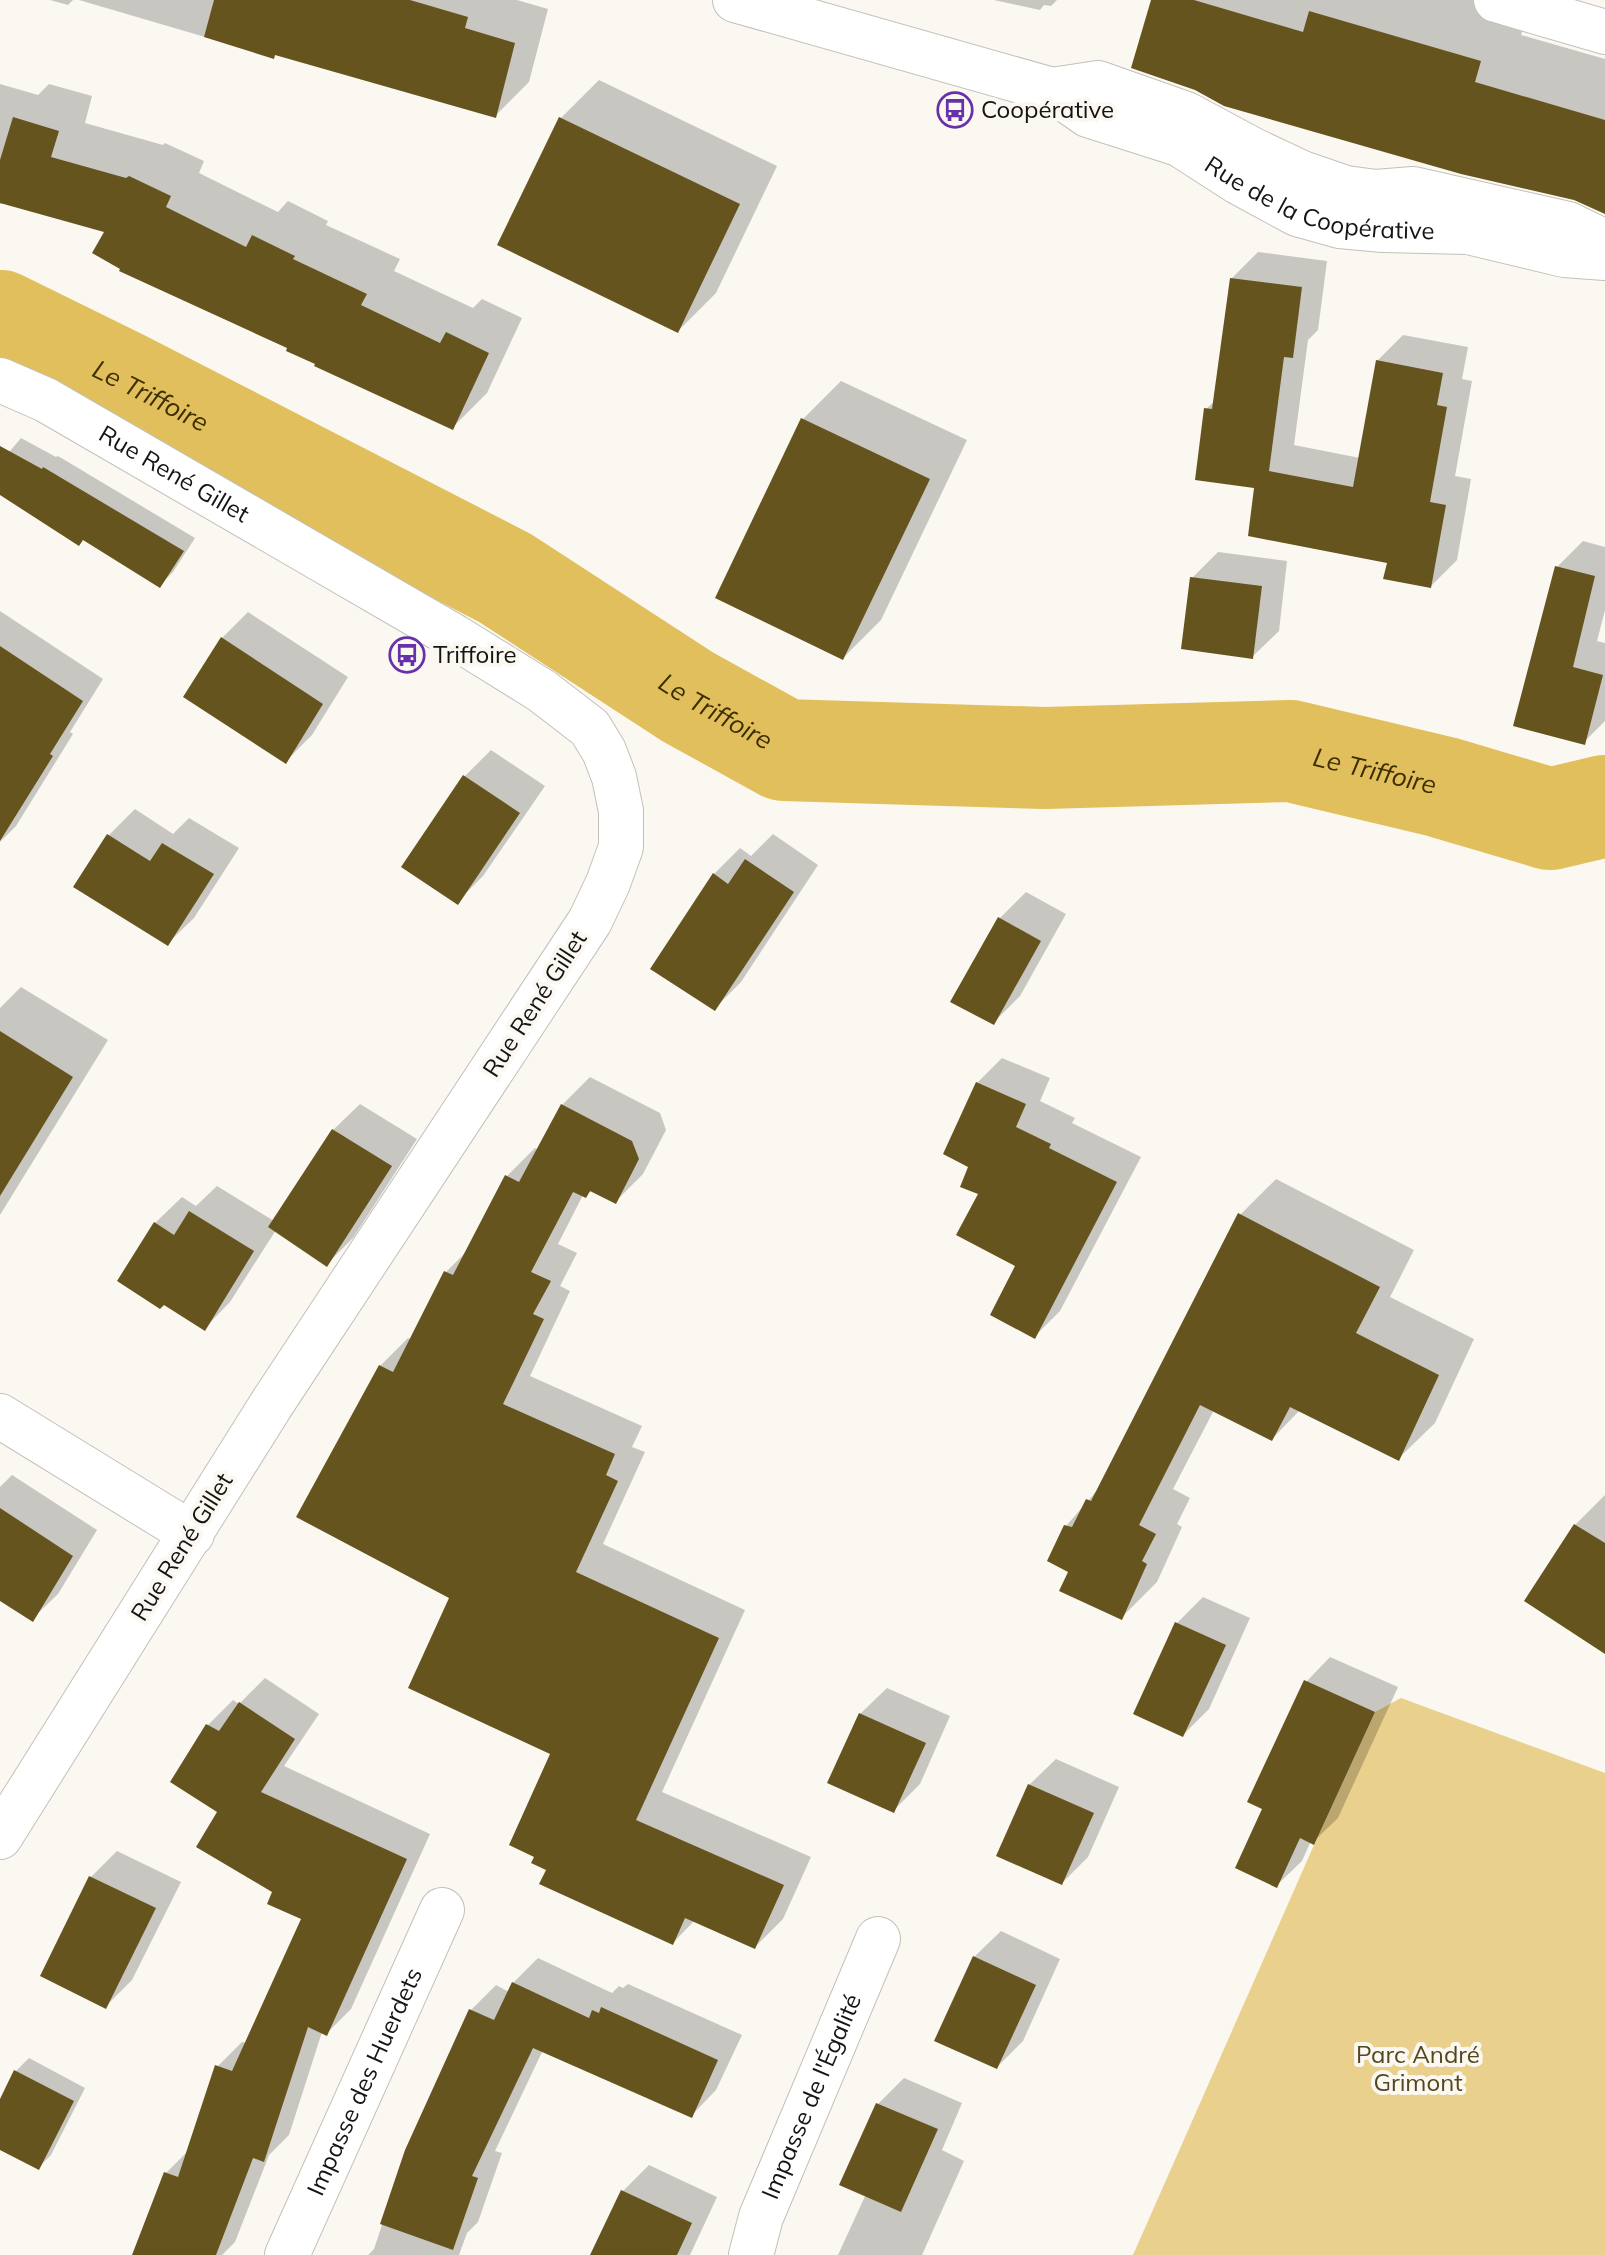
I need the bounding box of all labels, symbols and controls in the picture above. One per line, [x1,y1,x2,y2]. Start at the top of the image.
bus stop icon: Coopérative [936,91,974,129]
place label: Coopérative [981,94,1114,124]
street label: Rue de la Coopérative [1200,149,1435,245]
water label: Le Triffoire [87,352,214,439]
street label: Rue René Gillet [94,418,255,529]
bus stop icon: Triffoire [388,636,426,674]
place label: Triffoire [433,639,517,669]
water label: Le Triffoire [653,665,778,756]
water label: Le Triffoire [1310,740,1440,801]
street label: Rue René Gillet [476,925,593,1082]
street label: Rue René Gillet [124,1467,239,1626]
street label: Impasse des Huerdets [300,1963,428,2200]
street label: Impasse de l'Égalité [754,1989,867,2203]
park label: Parc André Grimont [1356,2039,1480,2097]

